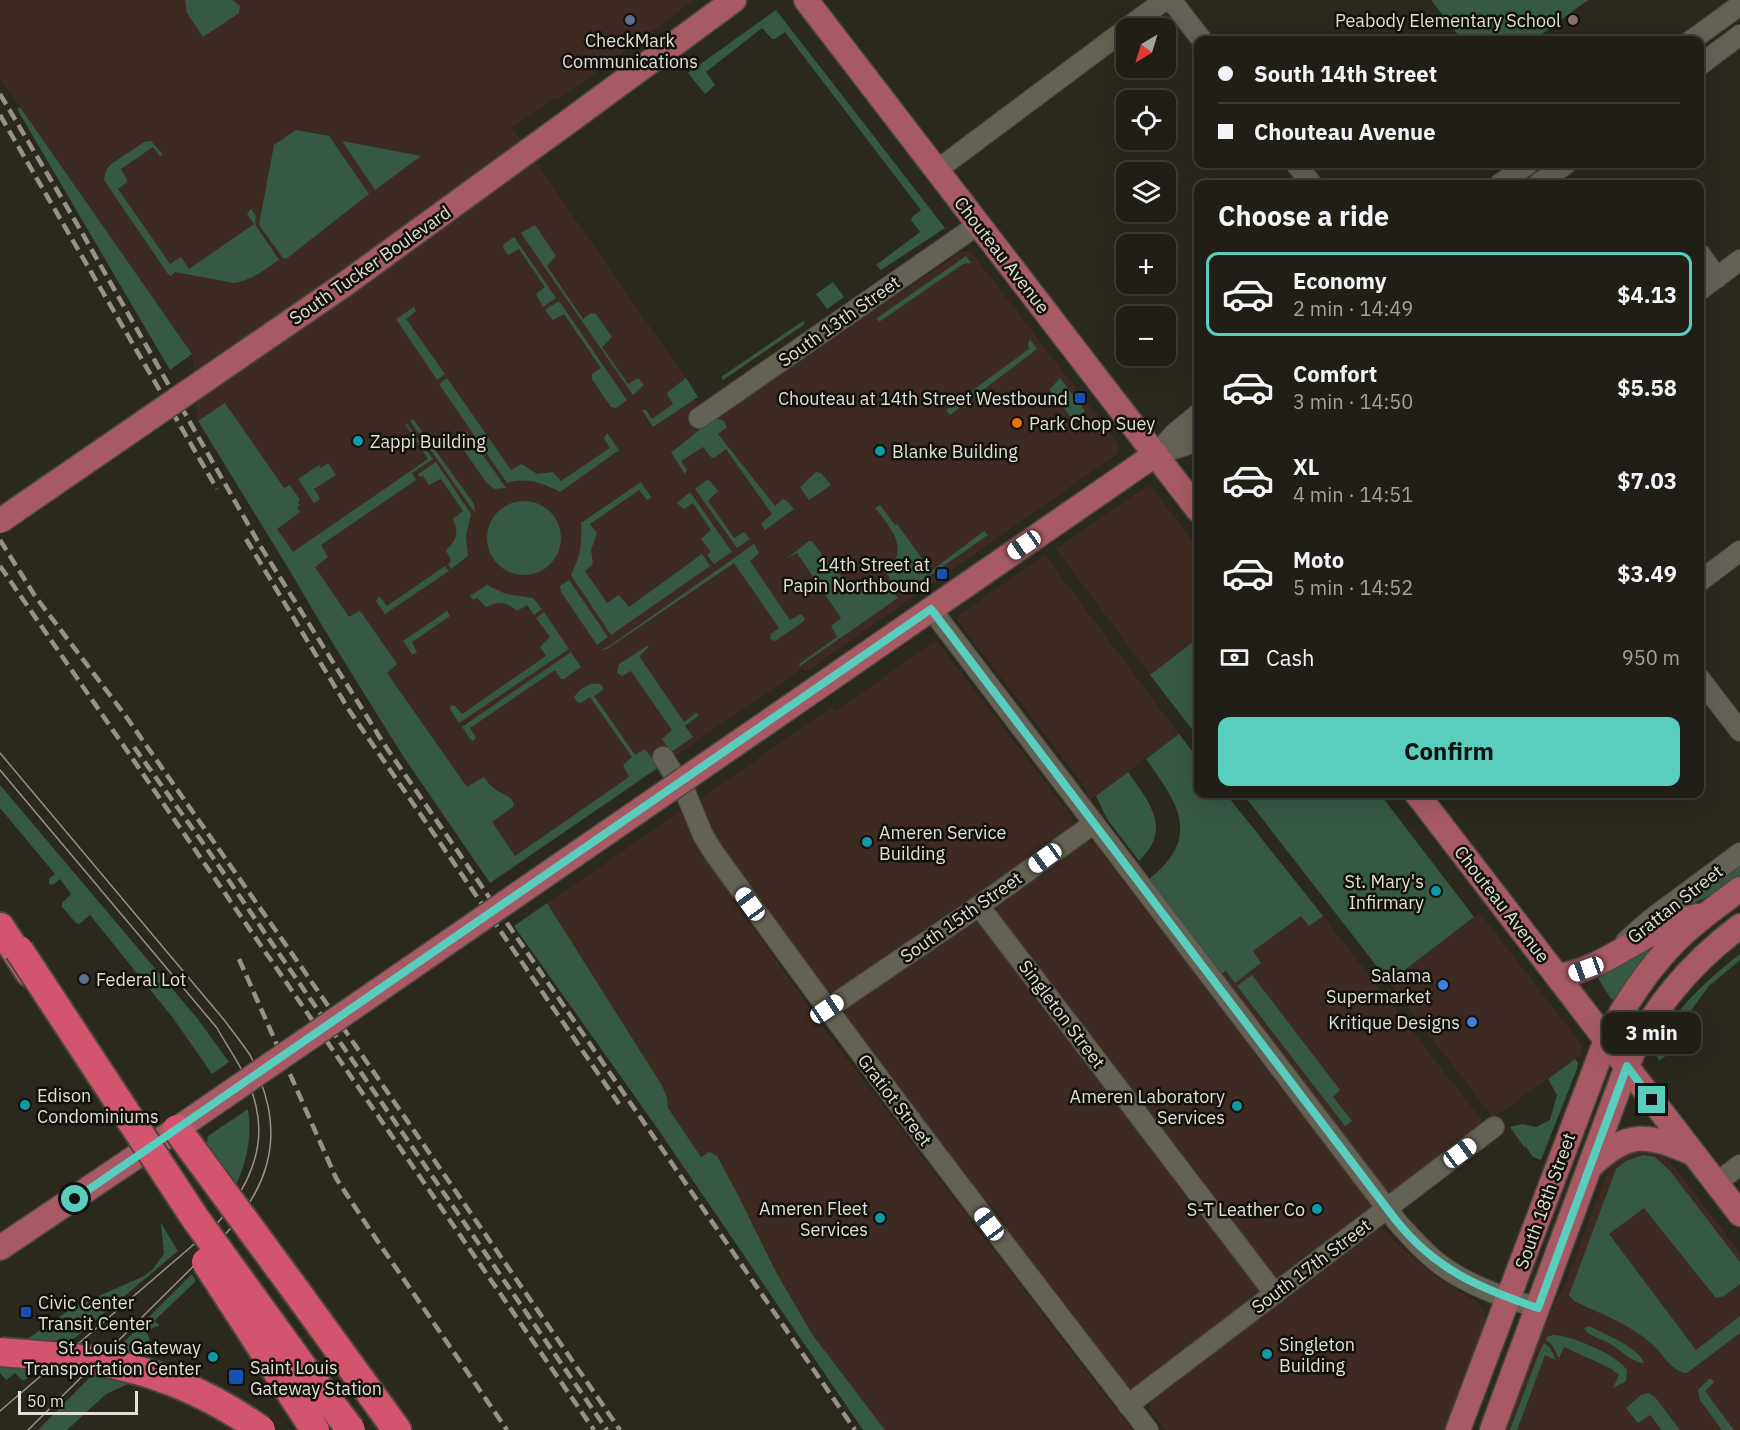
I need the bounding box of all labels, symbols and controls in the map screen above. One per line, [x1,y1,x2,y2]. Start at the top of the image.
place label: Peabody Elementary School [1335,9,1561,32]
marker: CheckMark Communications [623,13,637,27]
marker: Peabody Elementary School [1566,13,1580,27]
north arrow [1116,18,1176,78]
map controls [1116,18,1176,366]
place label: CheckMark Communications [562,29,698,73]
text: South 14th Street [1254,59,1437,88]
button: locate [1116,90,1176,150]
text: Chouteau Avenue [1254,117,1436,146]
button: layers [1116,162,1176,222]
street label: Chouteau Avenue [949,192,1055,318]
text: Choose a ride [1218,198,1389,233]
street label: South Tucker Boulevard [285,200,455,330]
button: + [1116,234,1176,294]
text: Economy [1293,266,1387,295]
icon: car [1221,267,1275,321]
street label: South 13th Street [774,270,904,372]
text: $4.13 [1617,280,1677,309]
text: 2 min · 14:49 [1293,295,1413,322]
button: − [1116,306,1176,366]
text: Comfort [1293,359,1377,388]
icon: car [1221,360,1275,414]
text: $5.58 [1617,373,1677,402]
place label: Chouteau at 14th Street Westbound [778,387,1068,410]
text: 3 min · 14:50 [1293,388,1413,415]
marker: Chouteau at 14th Street Westbound [1073,391,1087,405]
place label: Park Chop Suey [1029,412,1155,435]
marker: Park Chop Suey [1010,416,1024,430]
place label: Zappi Building [370,430,486,453]
marker: Zappi Building [351,434,365,448]
place label: Blanke Building [892,440,1018,463]
marker: Blanke Building [873,444,887,458]
text: XL [1293,452,1319,481]
icon: car [1221,453,1275,507]
text: $7.03 [1617,466,1677,495]
text: 4 min · 14:51 [1293,481,1413,508]
car [1004,527,1044,563]
text: Moto [1293,545,1344,574]
icon: car [1221,546,1275,600]
place label: 14th Street at Papin Northbound [783,553,930,597]
text: $3.49 [1617,559,1677,588]
marker: 14th Street at Papin Northbound [935,567,949,581]
text: 5 min · 14:52 [1293,574,1413,601]
icon: cash [1218,641,1251,674]
text: Cash [1266,643,1315,672]
text: 950 m [1622,644,1680,671]
button: Confirm [1218,717,1680,786]
place label: Ameren Service Building [879,821,1006,865]
marker: Ameren Service Building [860,835,874,849]
car [1025,840,1065,876]
street label: Chouteau Avenue [1449,841,1555,967]
street label: Grattan Street [1623,860,1727,948]
street label: South 15th Street [896,866,1026,968]
place label: St. Mary's Infirmary [1345,870,1424,914]
car [732,884,768,924]
marker: St. Mary's Infirmary [1429,884,1443,898]
car [1566,954,1606,984]
street label: Singleton Street [1014,955,1110,1073]
place label: Salama Supermarket [1326,964,1431,1008]
place label: Federal Lot [96,968,186,991]
marker: Federal Lot [77,972,91,986]
marker: Salama Supermarket [1436,978,1450,992]
car [807,991,847,1027]
place label: Kritique Designs [1328,1011,1460,1034]
callout: 3 min [1602,1013,1702,1055]
marker: Kritique Designs [1465,1015,1479,1029]
text: 3 min [1625,1019,1678,1046]
street label: Gratiot Street [853,1049,937,1151]
place label: Edison Condominiums [37,1084,159,1128]
place label: Ameren Laboratory Services [1070,1085,1225,1129]
route end [1638,1086,1665,1113]
marker: Edison Condominiums [18,1098,32,1112]
marker: Ameren Laboratory Services [1230,1099,1244,1113]
street label: South 18th Street [1510,1130,1580,1272]
car [1440,1135,1480,1171]
route start [61,1185,88,1212]
place label: Ameren Fleet Services [759,1197,868,1241]
place label: S-T Leather Co [1187,1198,1305,1221]
marker: S-T Leather Co [1310,1202,1324,1216]
car [971,1204,1007,1244]
marker: Ameren Fleet Services [873,1211,887,1225]
street label: South 17th Street [1247,1214,1375,1318]
place label: Civic Center Transit Center [38,1291,152,1335]
marker: Civic Center Transit Center [19,1305,33,1319]
place label: Singleton Building [1279,1333,1355,1377]
place label: St. Louis Gateway Transportation Center [24,1336,201,1380]
marker: Singleton Building [1260,1347,1274,1361]
marker: St. Louis Gateway Transportation Center [206,1350,220,1364]
place label: Saint Louis Gateway Station [250,1356,382,1400]
marker: Saint Louis Gateway Station [227,1368,245,1386]
scale bar [18,1388,138,1416]
text: 50 m [27,1391,64,1411]

